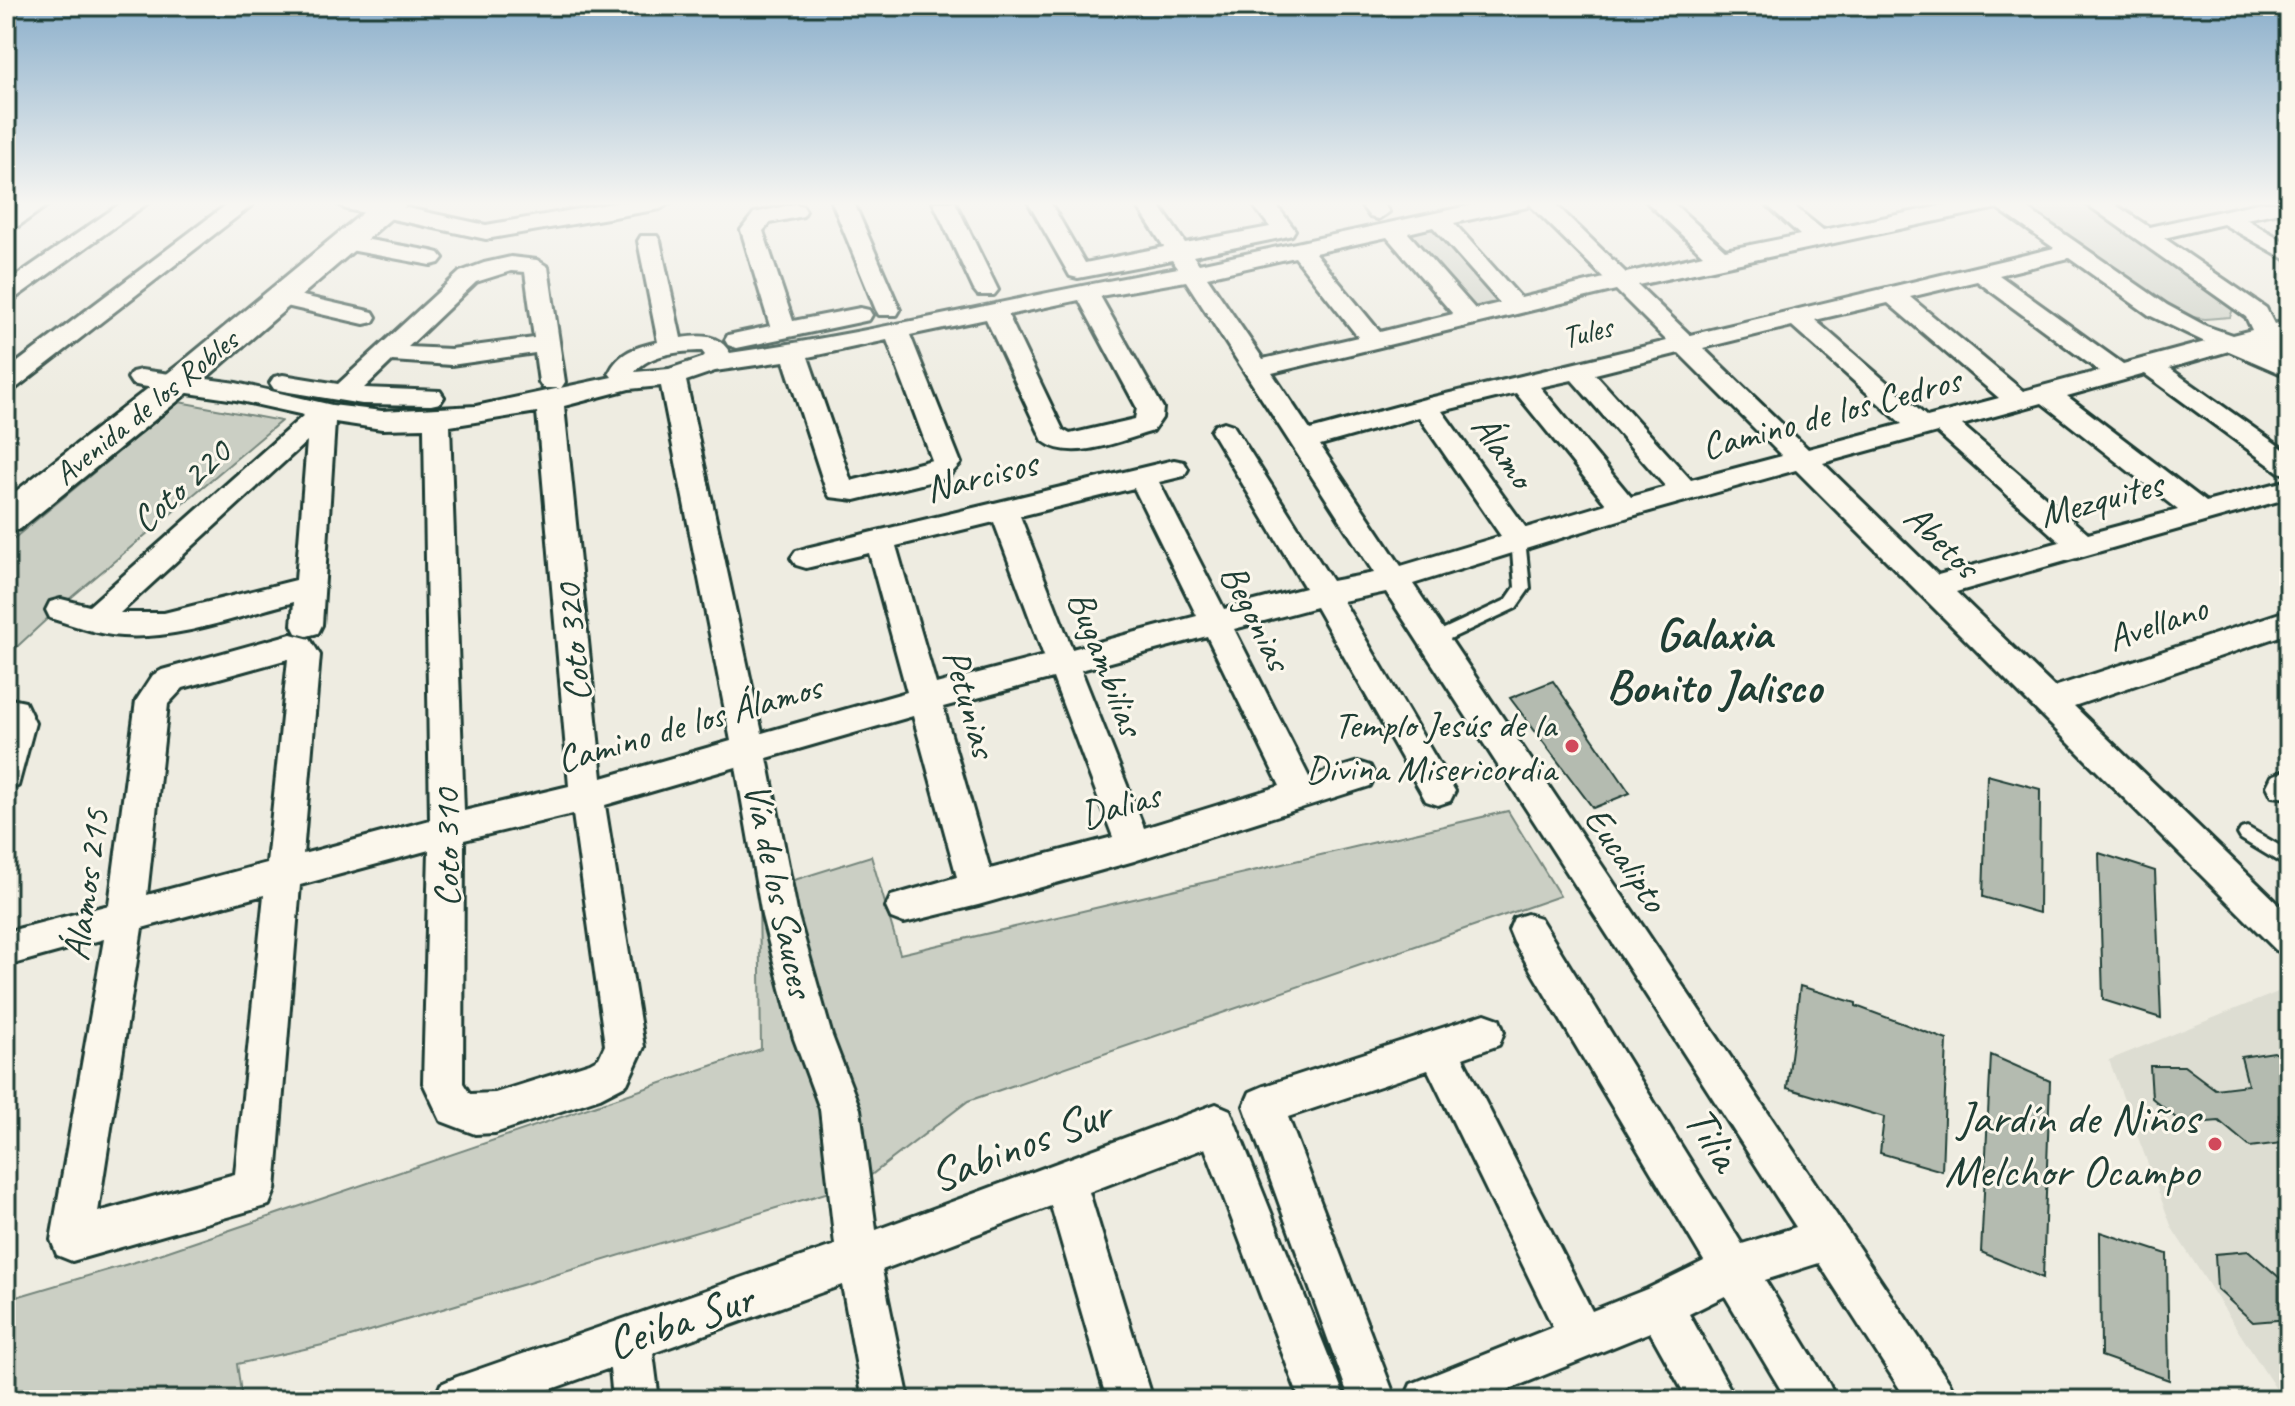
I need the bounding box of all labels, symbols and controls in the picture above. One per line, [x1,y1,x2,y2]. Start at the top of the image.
street label: Tules [1557,305,1619,358]
street label: Avenida de los Robles [45,318,249,494]
street label: Camino de los Cedros [1696,355,1969,470]
street label: Álamo [1461,405,1547,500]
street label: Coto 220 [121,427,243,543]
street label: Narcisos [921,439,1045,512]
street label: Mezquites [2035,459,2171,538]
street label: Abetos [1894,494,1992,590]
street label: Begonias [1209,556,1304,681]
street label: Coto 320 [544,579,602,704]
street label: Bugambilias [1057,584,1156,745]
street label: Avellano [2101,584,2215,662]
district label: Galaxia Bonito Jalisco [1607,605,1825,716]
street label: Petunias [932,644,1009,765]
street label: Camino de los Álamos [551,662,830,783]
place label: Templo Jesús de la Divina Misericordia [1305,701,1559,792]
marker: Templo Jesús de la Divina Misericordia [1563,737,1581,755]
street label: Dalias [1075,770,1168,839]
street label: Vía de los Sauces [733,779,825,1004]
street label: Coto 310 [423,786,470,907]
street label: Eucalipto [1574,797,1680,923]
street label: Álamos 215 [52,804,120,964]
street label: Sabinos Sur [921,1082,1123,1206]
place label: Jardín de Niños Melchor Ocampo [1945,1089,2203,1200]
street label: Tilia [1671,1095,1757,1184]
marker: Jardín de Niños Melchor Ocampo [2206,1135,2224,1153]
street label: Ceiba Sur [599,1268,764,1373]

